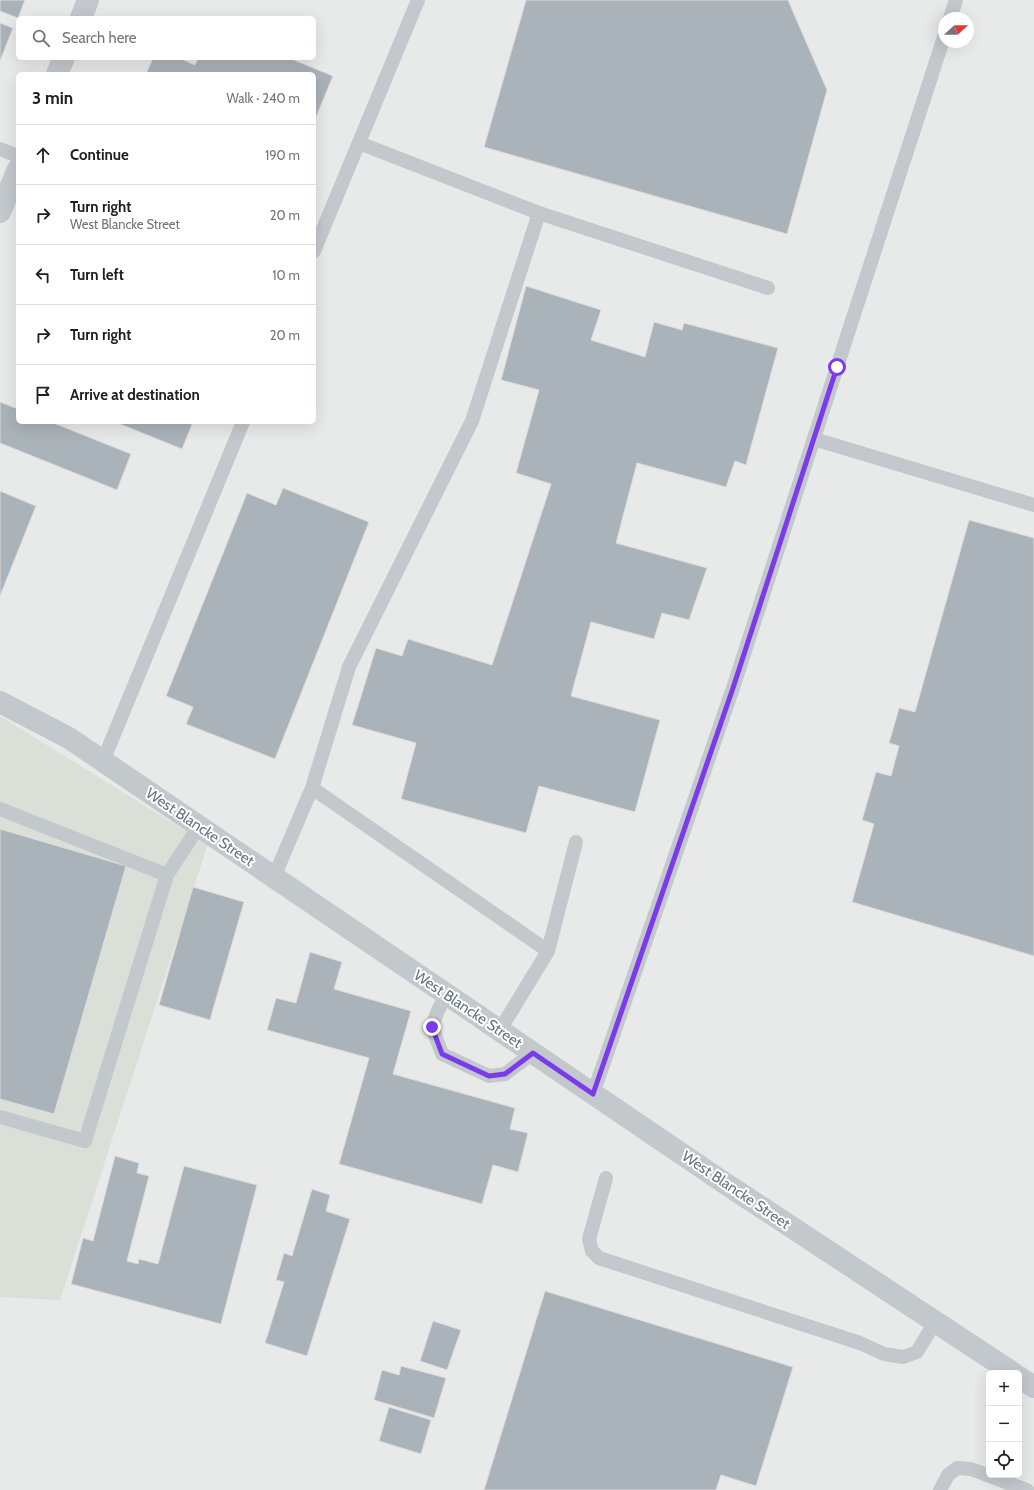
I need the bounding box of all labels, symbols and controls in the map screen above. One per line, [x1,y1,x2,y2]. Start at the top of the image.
north arrow [938,12,974,48]
search box [16,16,316,60]
icon: search [30,27,52,49]
text: Search here [62,29,137,47]
text: 3 min [32,88,73,108]
text: Walk · 240 m [226,90,300,106]
icon: ahead [32,144,54,166]
text: Continue [70,146,129,164]
text: 190 m [265,147,300,163]
text: Turn right [70,198,131,216]
icon: right [32,204,54,226]
text: 20 m [270,207,300,223]
text: West Blancke Street [70,216,180,232]
icon: left [32,264,54,286]
text: Turn left [70,266,124,284]
text: 10 m [272,267,300,283]
icon: right [32,324,54,346]
text: Turn right [70,326,131,344]
text: 20 m [270,327,300,343]
route start [828,358,846,376]
icon: arrive [32,384,54,406]
text: Arrive at destination [70,386,200,404]
street label: West Blancke Street [142,784,258,870]
street label: West Blancke Street [410,966,526,1052]
route end [423,1018,441,1036]
street label: West Blancke Street [678,1147,794,1233]
map controls [986,1370,1022,1478]
button: + [986,1370,1022,1406]
button: − [986,1406,1022,1442]
button: locate [986,1442,1022,1478]

